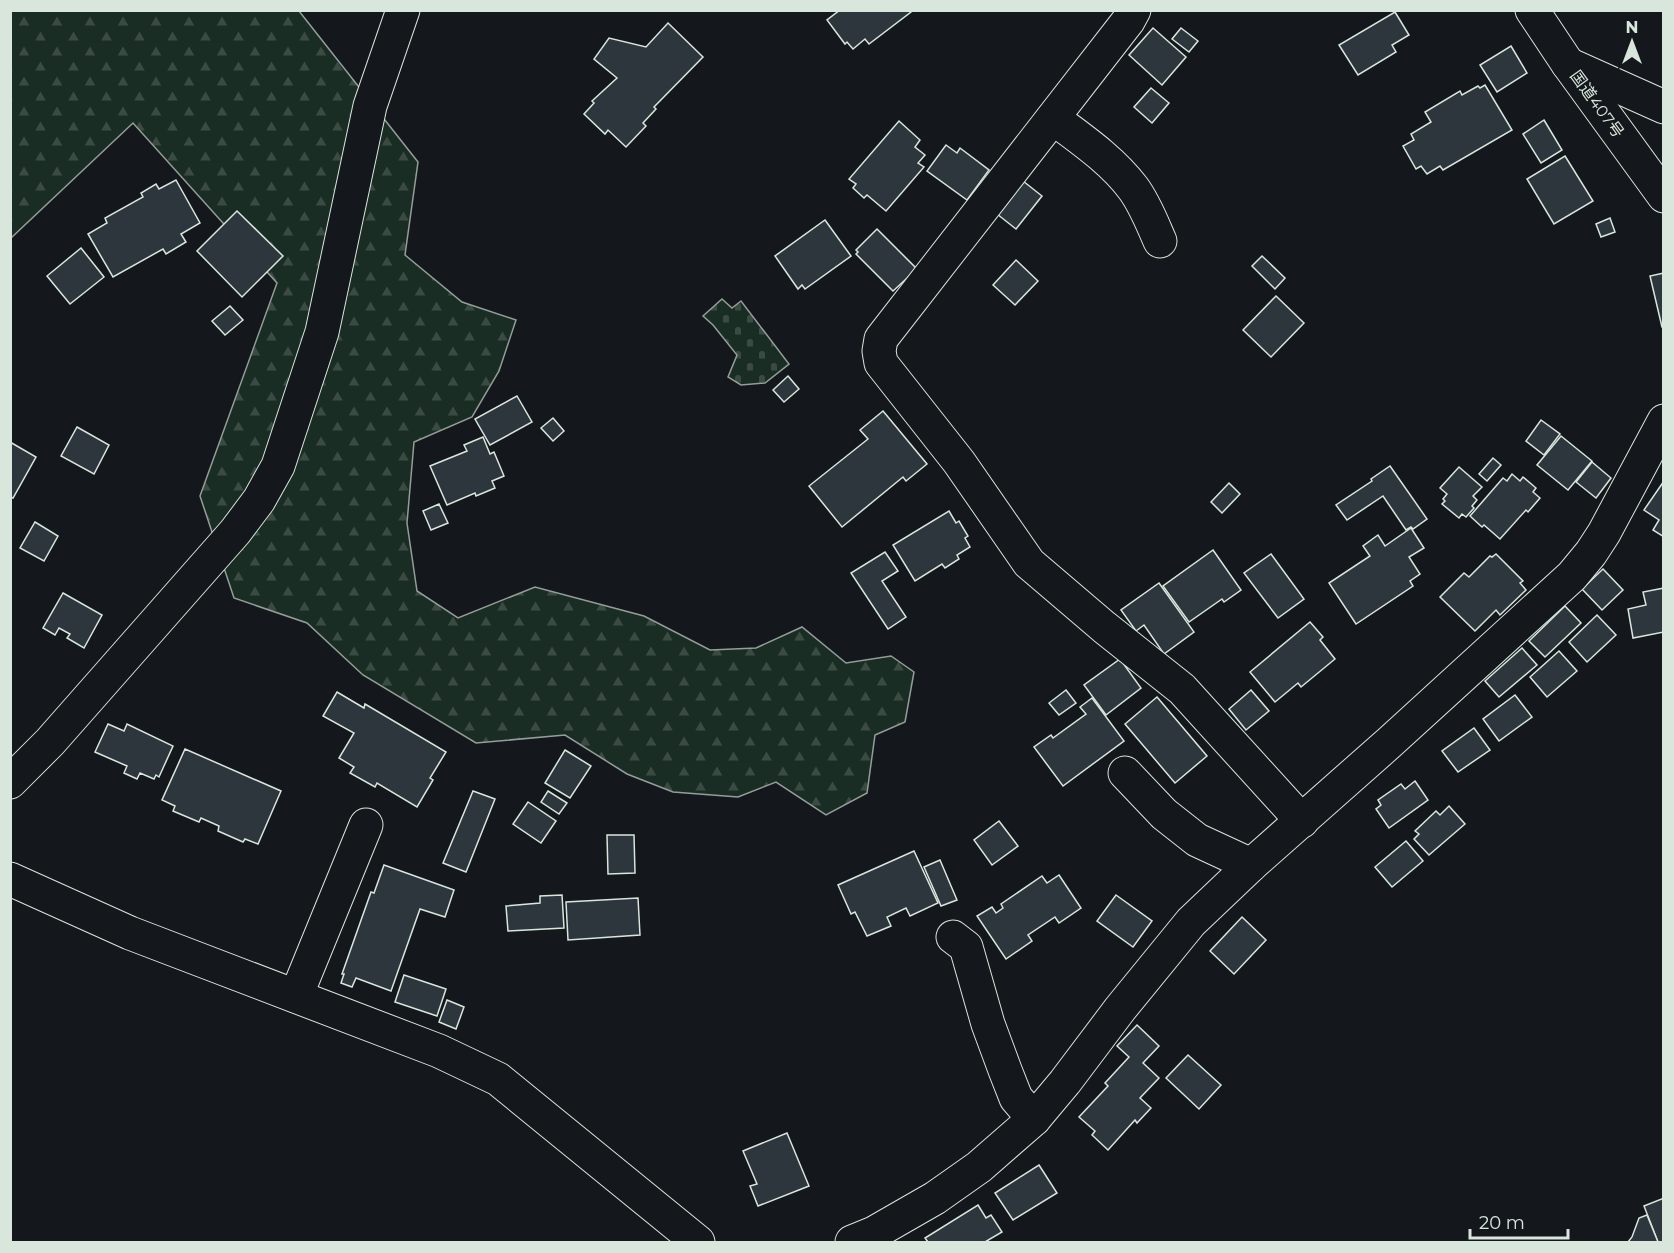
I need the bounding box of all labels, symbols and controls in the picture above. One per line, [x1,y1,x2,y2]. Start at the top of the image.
north arrow [1602,12,1662,72]
text: N [1626,18,1638,37]
street label: 国道407号 [1566,67,1628,141]
scale bar [1470,1202,1568,1240]
text: 20 m [1479,1212,1525,1234]

